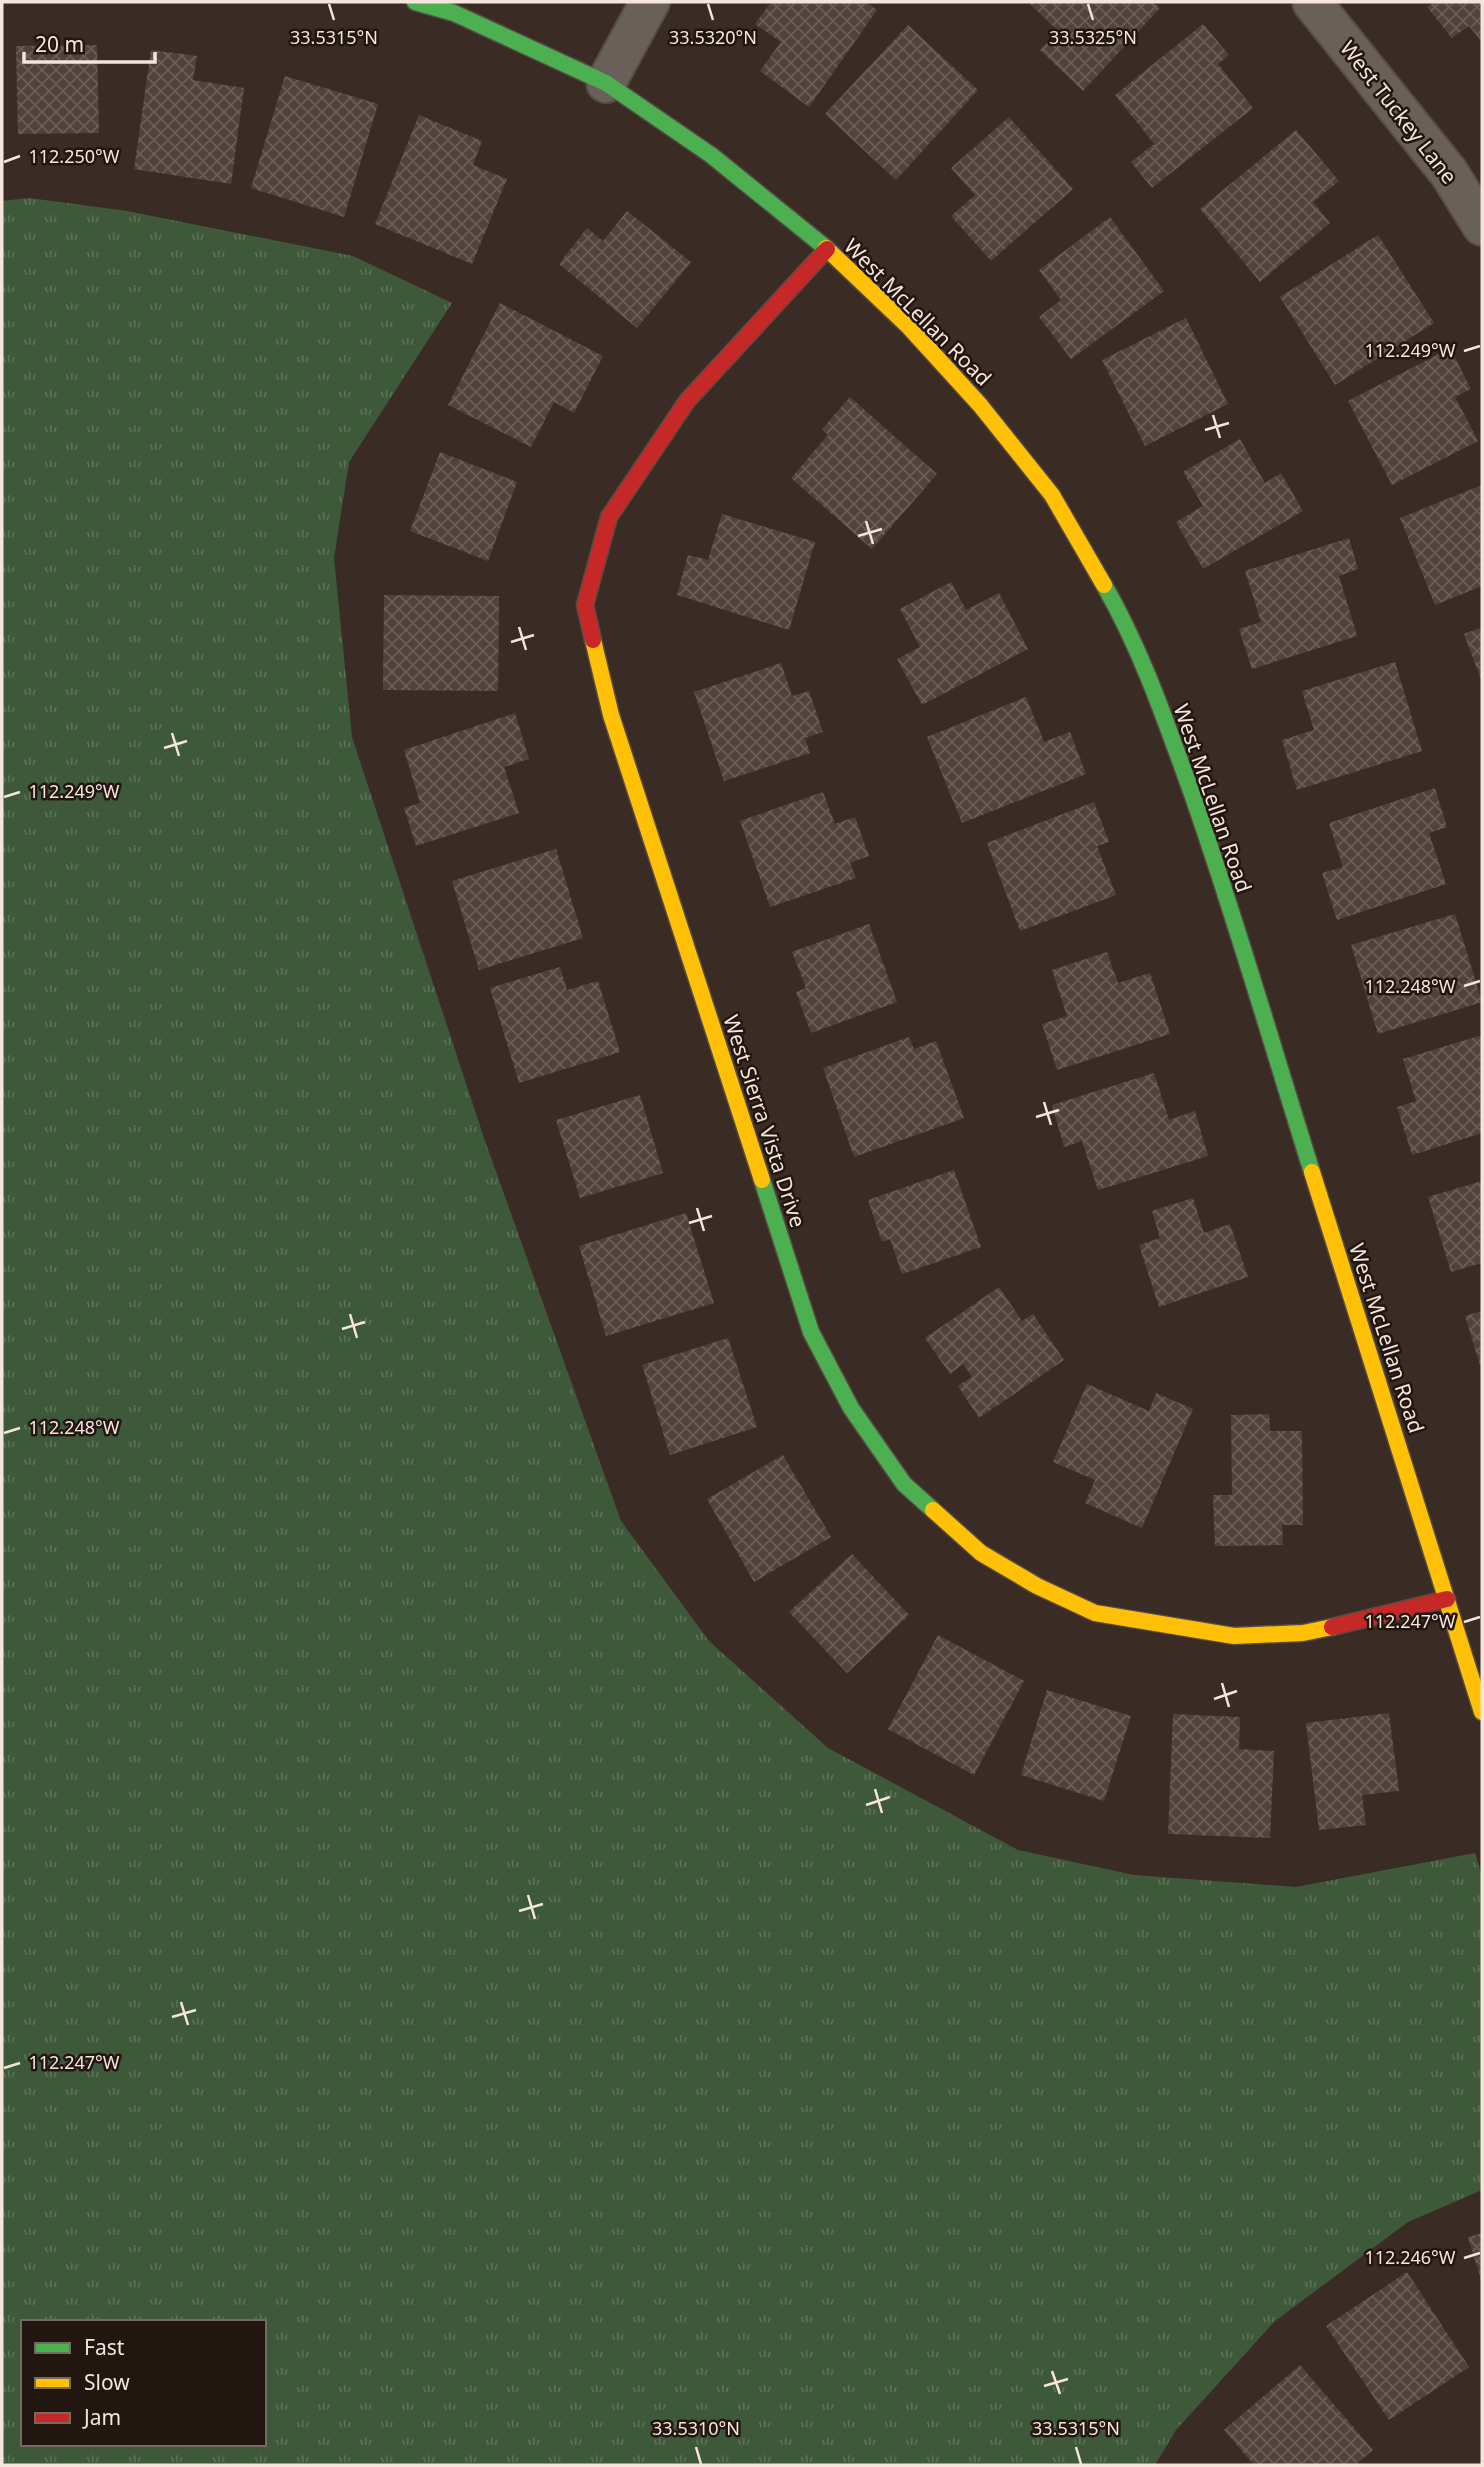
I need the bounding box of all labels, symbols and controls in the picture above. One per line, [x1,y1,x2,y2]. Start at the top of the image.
scale bar [24,21,156,65]
text: 33.5315°N [290,25,378,49]
text: 33.5320°N [669,25,757,49]
text: 33.5325°N [1049,25,1137,49]
text: 20 m [35,30,84,58]
street label: West Tuckey Lane [1334,35,1464,189]
text: 112.250°W [28,144,120,168]
street label: West McLellan Road [838,232,998,392]
text: 112.249°W [1364,338,1456,362]
street label: West McLellan Road [1168,700,1258,896]
text: 112.249°W [28,779,120,803]
text: 112.248°W [1364,974,1456,998]
street label: West Sierra Vista Drive [717,1011,813,1231]
street label: West McLellan Road [1343,1240,1431,1436]
text: 112.248°W [28,1415,120,1439]
text: 112.247°W [1364,1609,1456,1633]
text: 112.247°W [28,2050,120,2074]
text: 112.246°W [1364,2245,1456,2269]
legend [21,2320,266,2446]
text: Fast [84,2333,125,2361]
text: Slow [84,2368,130,2396]
text: Jam [82,2403,121,2431]
text: 33.5310°N [652,2416,740,2440]
text: 33.5315°N [1032,2416,1120,2440]

